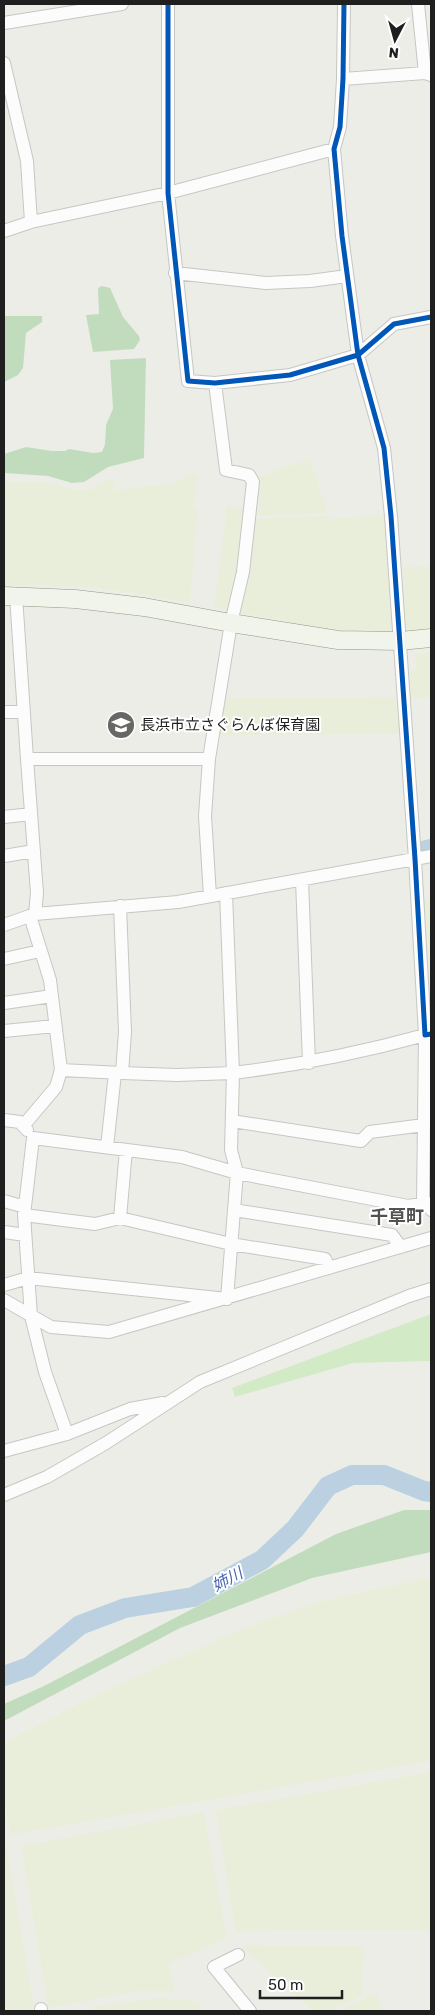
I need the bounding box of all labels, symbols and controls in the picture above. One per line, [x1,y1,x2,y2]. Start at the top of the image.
north arrow [370,15,420,65]
text: N [388,43,400,61]
school or university icon: 長浜市立さぐらんぼ保育園 [106,710,136,740]
place label: 長浜市立さぐらんぼ保育園 [140,716,320,734]
district label: 千草町 [370,1206,424,1228]
water label: 姉川 [209,1563,248,1595]
scale bar [260,1968,342,2000]
text: 50 m [268,1976,303,1994]

